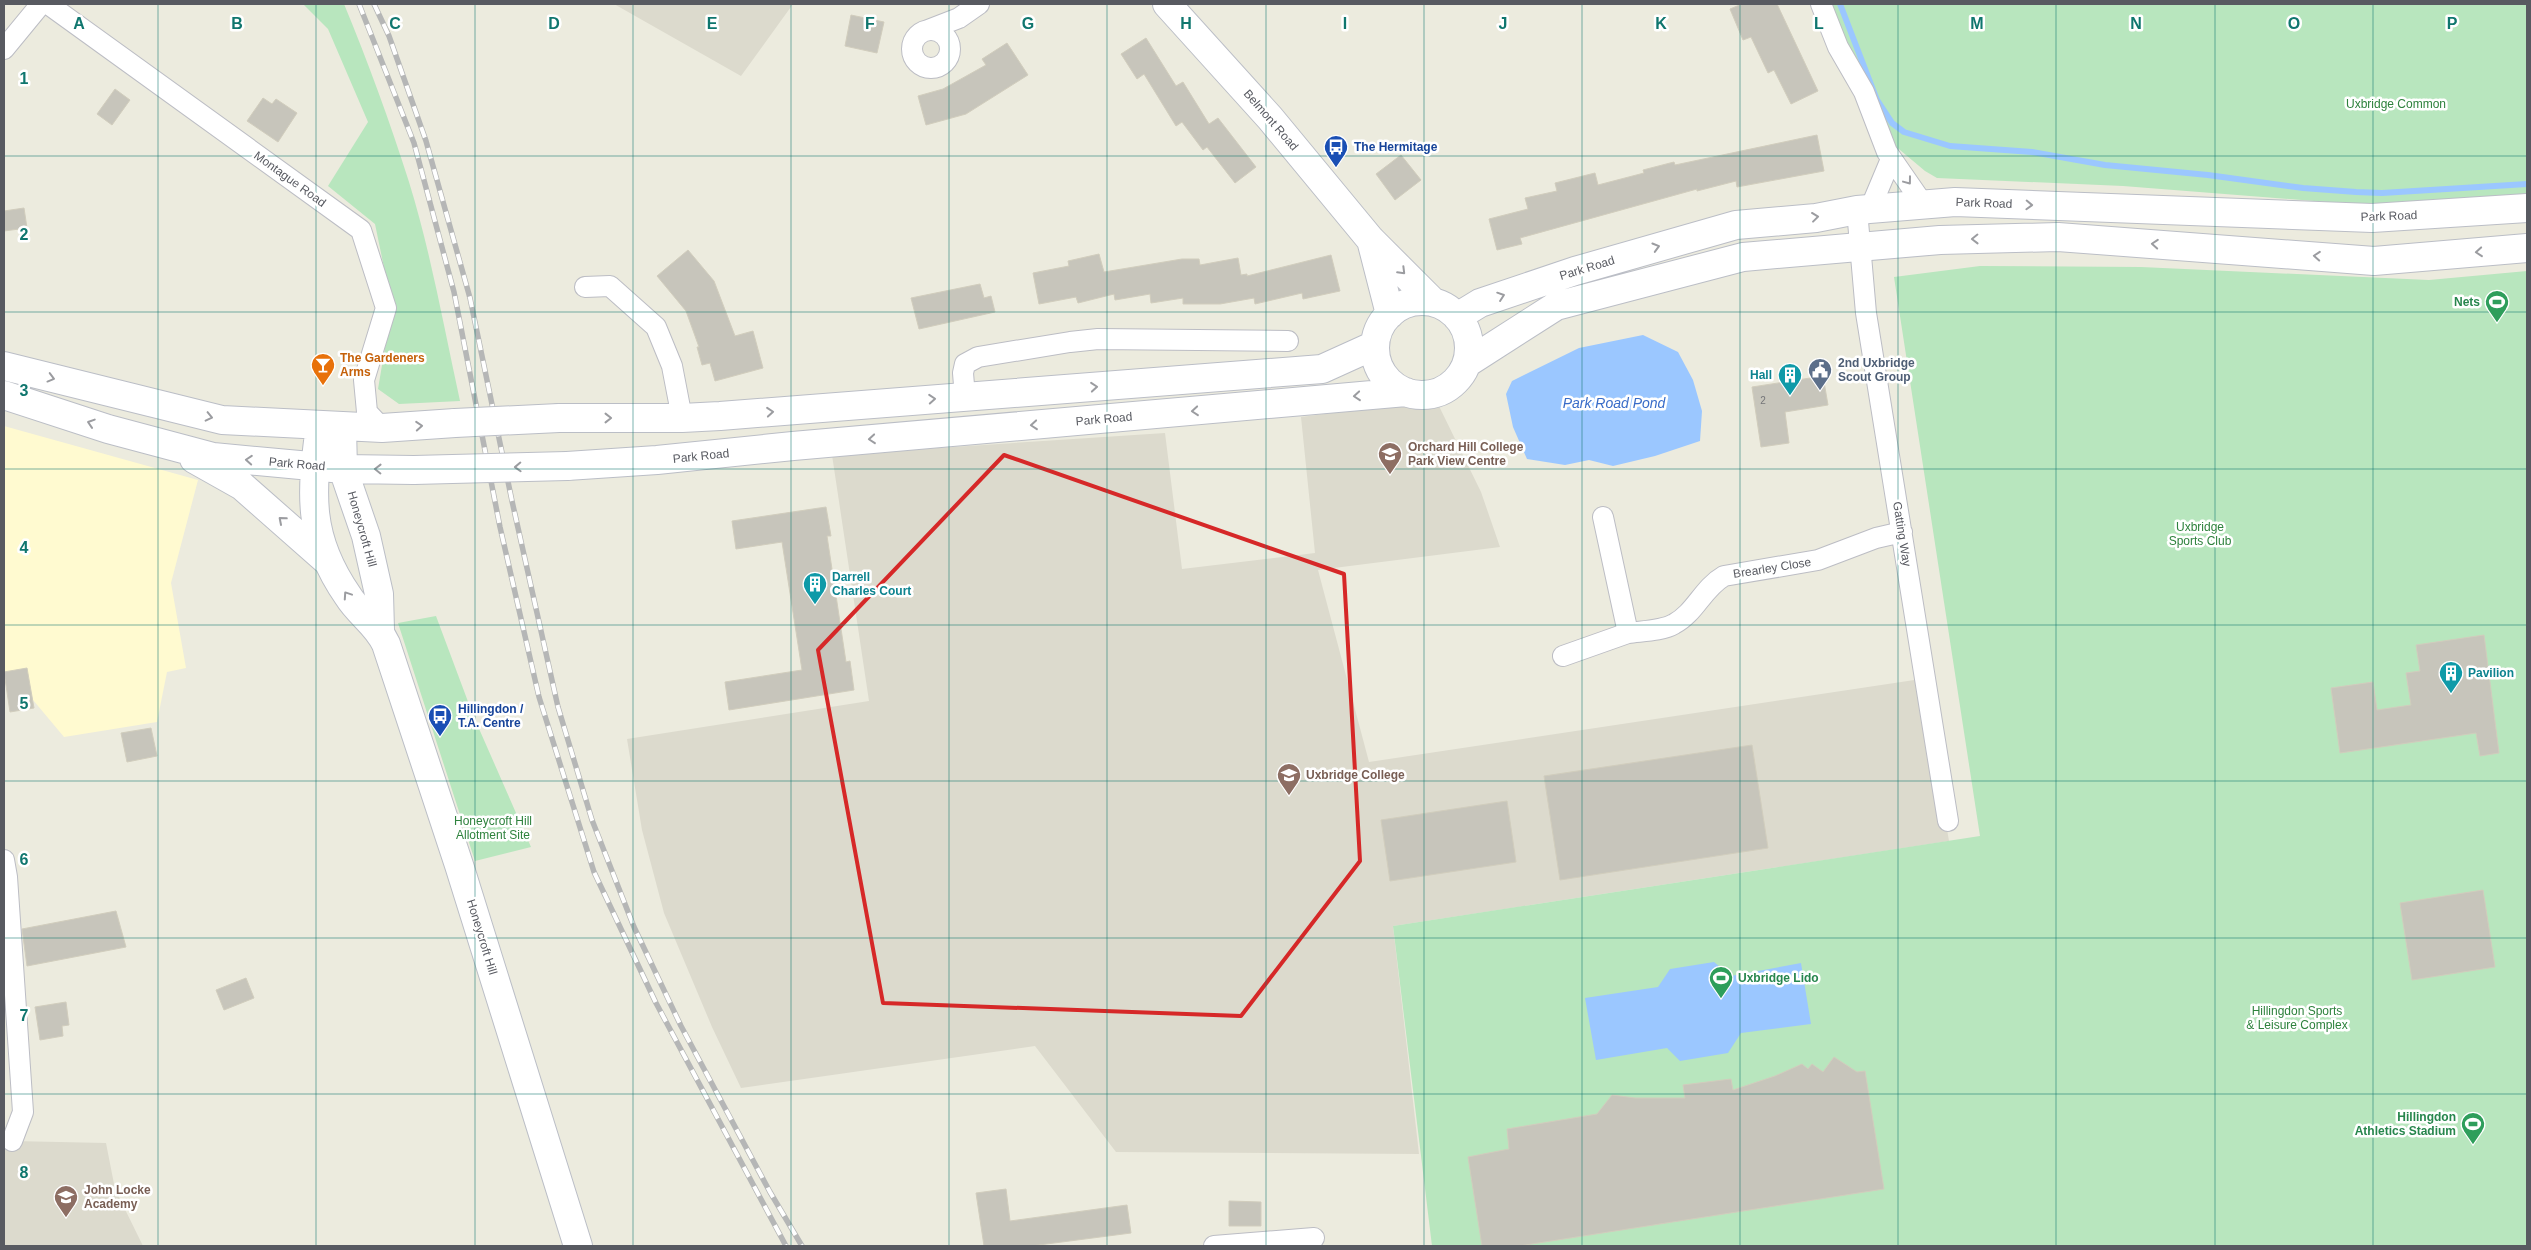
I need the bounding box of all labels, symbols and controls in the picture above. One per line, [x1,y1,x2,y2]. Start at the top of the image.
text: A [73,15,85,32]
text: B [231,15,243,32]
text: C [389,15,401,32]
text: D [548,15,560,32]
text: E [707,15,718,32]
text: F [865,15,875,32]
text: G [1022,15,1034,32]
text: H [1180,15,1192,32]
text: I [1343,15,1347,32]
text: J [1499,15,1507,32]
text: K [1655,15,1667,32]
text: L [1814,15,1824,32]
text: M [1970,15,1984,32]
text: N [2130,15,2142,32]
text: O [2288,15,2300,32]
text: P [2447,15,2458,32]
text: 1 [20,70,29,87]
street label: Belmont Road [1241,87,1301,153]
park label: Uxbridge Common [2346,97,2446,111]
bus stop icon: The Hermitage [1323,134,1349,168]
place label: The Hermitage [1354,140,1438,154]
street label: Montague Road [251,148,329,210]
one-way arrow [1902,175,1910,184]
street label: Park Road [1955,195,2013,211]
one-way arrow [2025,199,2033,210]
street label: Park Road [2360,208,2418,224]
one-way arrow [1811,212,1819,223]
text: 2 [20,226,29,243]
one-way arrow [1971,234,1978,244]
one-way arrow [2150,239,2158,250]
one-way arrow [1652,243,1660,253]
one-way arrow [2474,246,2482,257]
one-way arrow [2312,251,2320,262]
street label: Park Road [1558,253,1616,283]
one-way arrow [1396,265,1405,274]
sports icon: Nets [2484,289,2510,323]
one-way arrow [1496,292,1505,302]
place label: Nets [2454,295,2480,309]
place label: The Gardeners Arms [340,351,425,379]
bar icon: The Gardeners Arms [310,352,336,386]
place label: 2nd Uxbridge Scout Group [1838,356,1915,384]
public building icon: 2nd Uxbridge Scout Group [1807,357,1833,391]
building icon: Hall [1777,362,1803,396]
place label: Hall [1750,368,1772,382]
one-way arrow [46,373,54,383]
text: 3 [20,382,29,399]
one-way arrow [1091,382,1099,393]
one-way arrow [1353,390,1361,401]
one-way arrow [929,394,937,405]
water label: Park Road Pond [1563,395,1667,411]
house number: 2 [1760,395,1766,406]
one-way arrow [1191,405,1199,416]
one-way arrow [767,406,775,417]
street label: Park Road [1075,410,1133,428]
one-way arrow [204,411,213,422]
one-way arrow [604,413,612,423]
one-way arrow [87,419,96,429]
one-way arrow [1029,419,1037,430]
one-way arrow [415,420,423,431]
one-way arrow [867,433,875,444]
place label: Orchard Hill College Park View Centre [1408,440,1524,468]
school or university icon: Orchard Hill College Park View Centre [1377,441,1403,475]
street label: Park Road [672,446,730,466]
one-way arrow [244,454,252,465]
street label: Park Road [268,455,326,473]
one-way arrow [514,462,522,472]
one-way arrow [374,464,382,474]
street label: Honeycroft Hill [345,490,379,568]
street label: Gatting Way [1890,501,1914,567]
one-way arrow [278,516,287,525]
park label: Uxbridge Sports Club [2169,520,2232,548]
text: 4 [20,539,29,556]
street label: Brearley Close [1732,555,1812,581]
place label: Darrell Charles Court [832,570,911,598]
building icon: Darrell Charles Court [802,571,828,605]
one-way arrow [344,591,353,600]
building icon: Pavilion [2438,660,2464,694]
place label: Pavilion [2468,666,2514,680]
text: 5 [20,695,29,712]
place label: Hillingdon / T.A. Centre [458,702,524,730]
bus stop icon: Hillingdon / T.A. Centre [427,703,453,737]
school or university icon: Uxbridge College [1276,762,1302,796]
place label: Uxbridge College [1306,768,1405,782]
park label: Honeycroft Hill Allotment Site [454,814,532,842]
text: 6 [20,851,29,868]
street label: Honeycroft Hill [464,898,500,976]
sports icon: Uxbridge Lido [1708,965,1734,999]
place label: Uxbridge Lido [1738,971,1819,985]
park label: Hillingdon Sports & Leisure Complex [2246,1004,2348,1032]
text: 7 [20,1007,29,1024]
place label: Hillingdon Athletics Stadium [2355,1110,2456,1138]
sports icon: Hillingdon Athletics Stadium [2460,1111,2486,1145]
text: 8 [20,1164,29,1181]
place label: John Locke Academy [84,1183,151,1211]
school or university icon: John Locke Academy [53,1184,79,1218]

